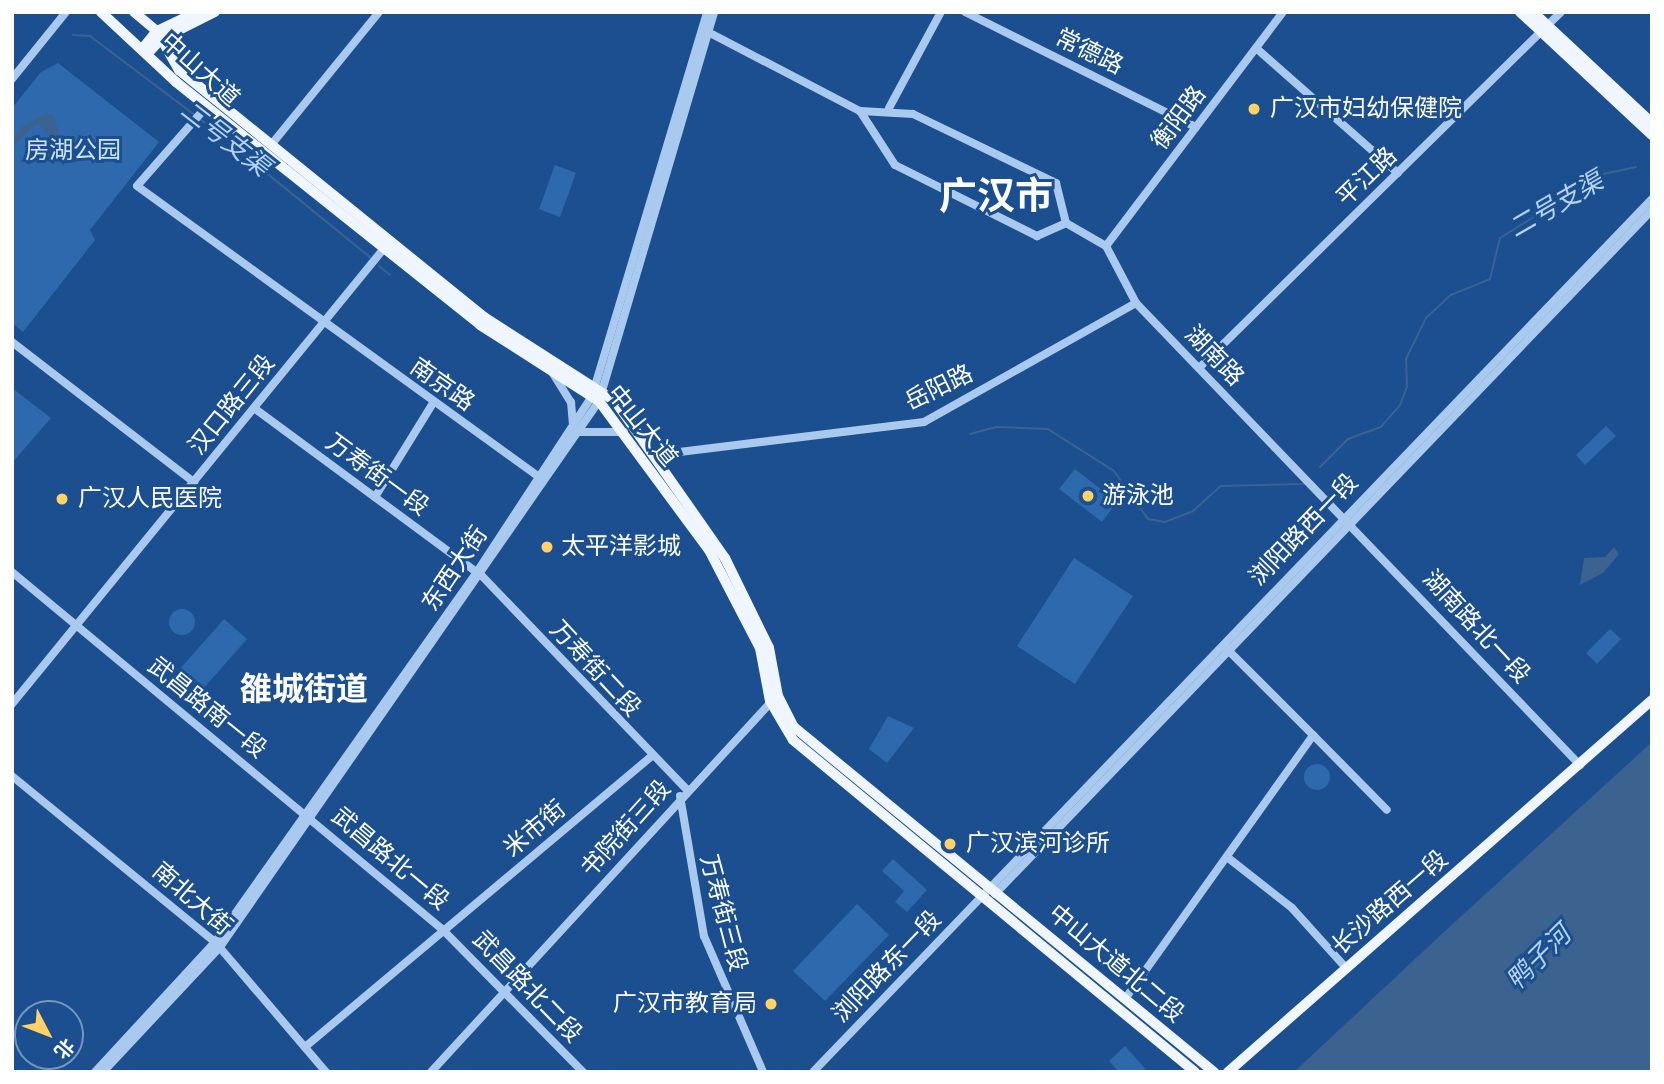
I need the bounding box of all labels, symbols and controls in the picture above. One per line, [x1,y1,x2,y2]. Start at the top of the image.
street label: 常德路 [1050,23,1128,81]
street label: 中山大道 [155,27,245,113]
street label: 衡阳路 [1146,81,1212,155]
water label: 二号支渠 [174,95,276,183]
place label: 广汉市妇幼保健院 [1270,95,1462,123]
marker: 广汉市妇幼保健院 [1244,99,1264,119]
park label: 房湖公园 [25,137,121,165]
street label: 平江路 [1331,142,1403,212]
water label: 二号支渠 [1503,165,1609,245]
district label: 广汉市 [939,175,1053,221]
street label: 湖南路 [1179,320,1249,392]
street label: 汉口路三段 [183,349,281,461]
street label: 南京路 [404,353,480,417]
street label: 岳阳路 [900,359,978,417]
street label: 中山大道 [601,380,683,472]
street label: 万寿街一段 [320,428,434,522]
street label: 浏阳路西一段 [1244,468,1364,592]
place label: 游泳池 [1102,482,1174,510]
place label: 广汉人民医院 [78,485,222,513]
marker: 游泳池 [1080,488,1096,504]
marker: 广汉人民医院 [52,489,72,509]
street label: 东西大街 [416,521,494,617]
place label: 太平洋影城 [561,533,681,561]
marker: 太平洋影城 [539,539,555,555]
street label: 湖南路北一段 [1416,565,1536,689]
street label: 万寿街二段 [544,615,646,723]
street label: 武昌路南一段 [142,651,272,765]
district label: 雒城街道 [240,671,368,709]
street label: 书院街三段 [575,775,677,883]
street label: 米市街 [498,795,572,863]
street label: 武昌路北一段 [326,802,454,916]
place label: 广汉滨河诊所 [966,830,1110,858]
marker: 广汉滨河诊所 [940,834,960,854]
street label: 长沙路西一段 [1326,845,1454,961]
street label: 万寿街三段 [694,851,752,975]
street label: 南北大街 [146,857,238,941]
street label: 中山大道北二段 [1042,899,1190,1029]
street label: 浏阳路东一段 [827,905,947,1029]
water label: 鸭子河 [1500,919,1578,997]
street label: 武昌路北二段 [467,925,587,1049]
place label: 广汉市教育局 [613,990,757,1018]
marker: 广汉市教育局 [763,996,779,1012]
north arrow [14,1000,84,1070]
text: 北 [47,1032,80,1064]

